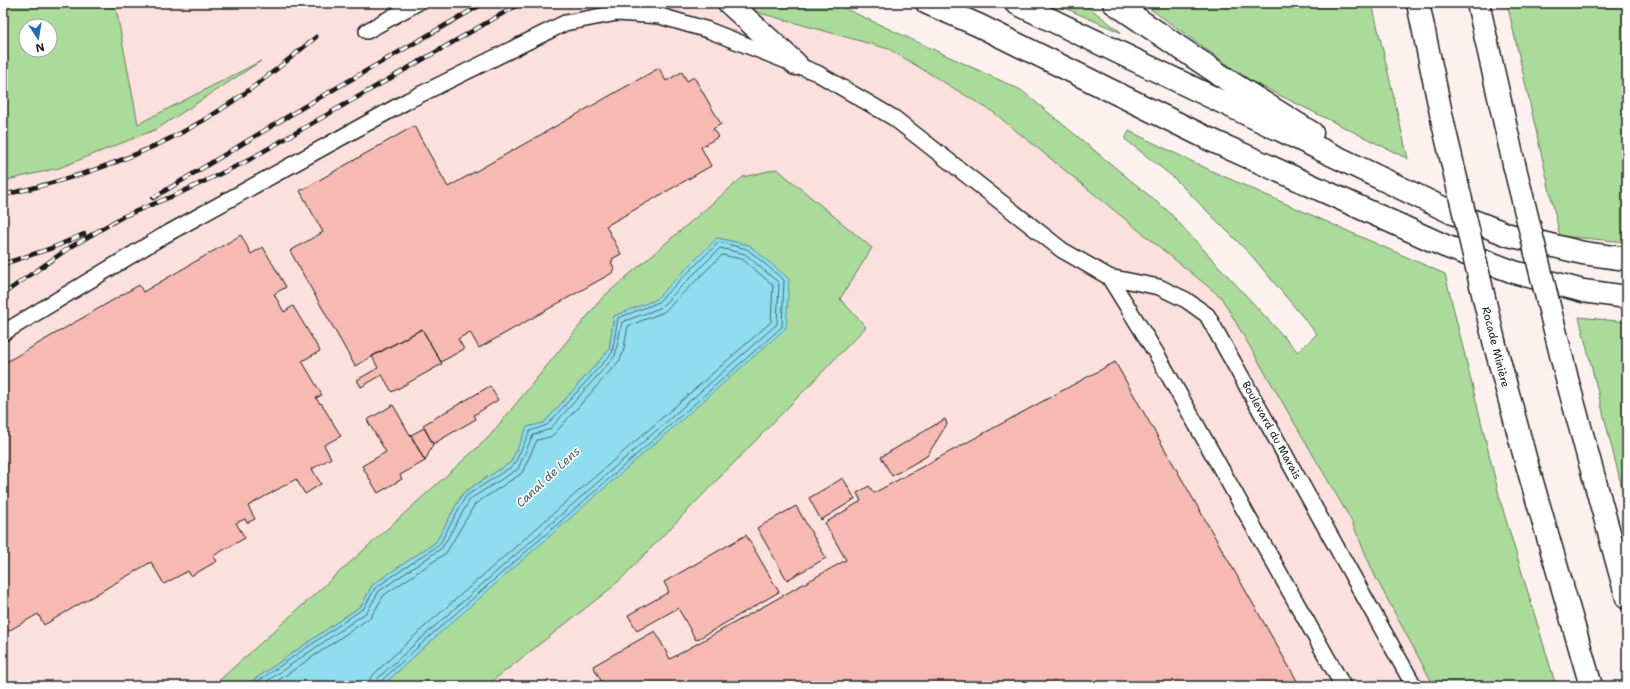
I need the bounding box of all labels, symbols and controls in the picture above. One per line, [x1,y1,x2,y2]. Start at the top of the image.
north arrow [18,18,58,58]
text: N [34,39,46,56]
street label: Rocade Minière [1478,305,1513,389]
street label: Boulevard du Marais [1238,378,1305,482]
water label: Canal de Lens [513,443,584,511]

